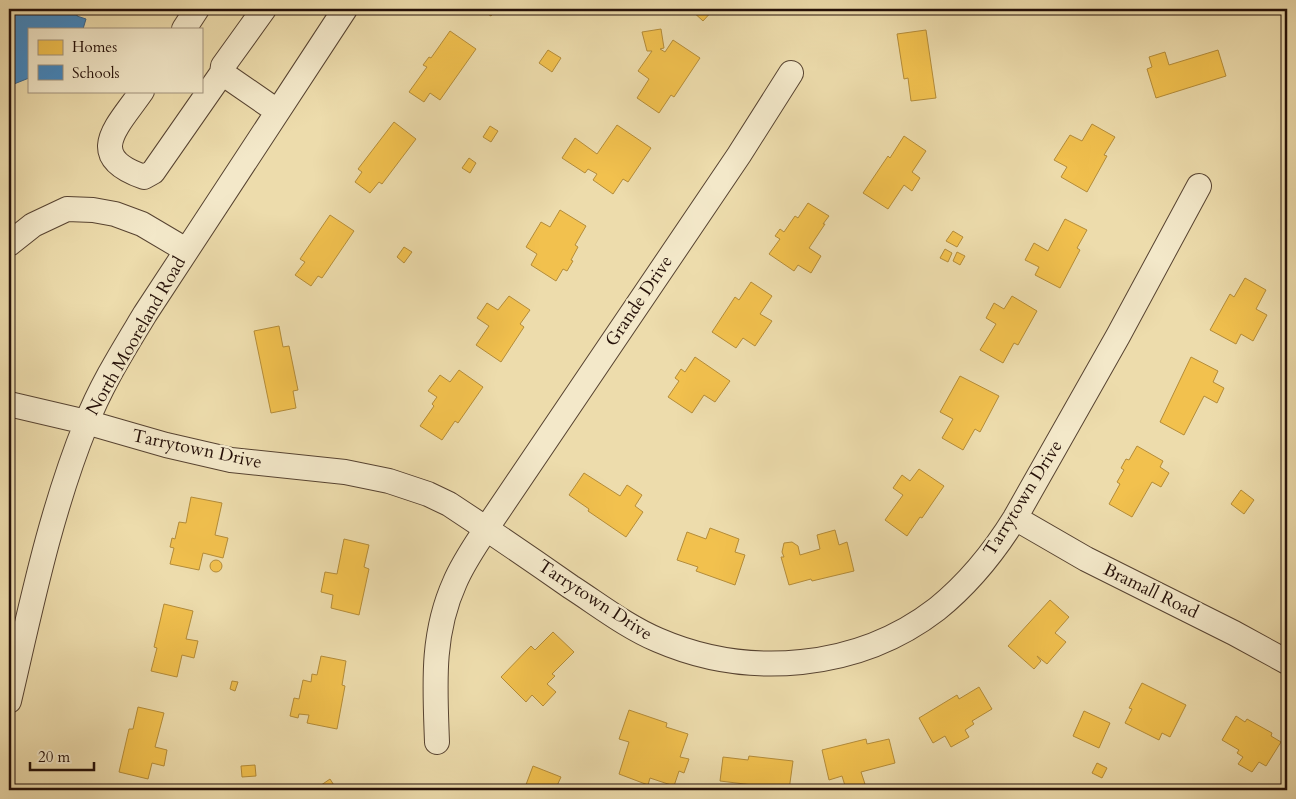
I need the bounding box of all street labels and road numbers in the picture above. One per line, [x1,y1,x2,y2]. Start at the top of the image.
street label: Grande Drive [599,251,679,351]
street label: North Mooreland Road [80,252,192,420]
street label: Tarrytown Drive [130,423,264,475]
street label: Tarrytown Drive [977,435,1069,561]
street label: Tarrytown Drive [533,554,657,646]
street label: Bramall Road [1099,557,1203,625]

